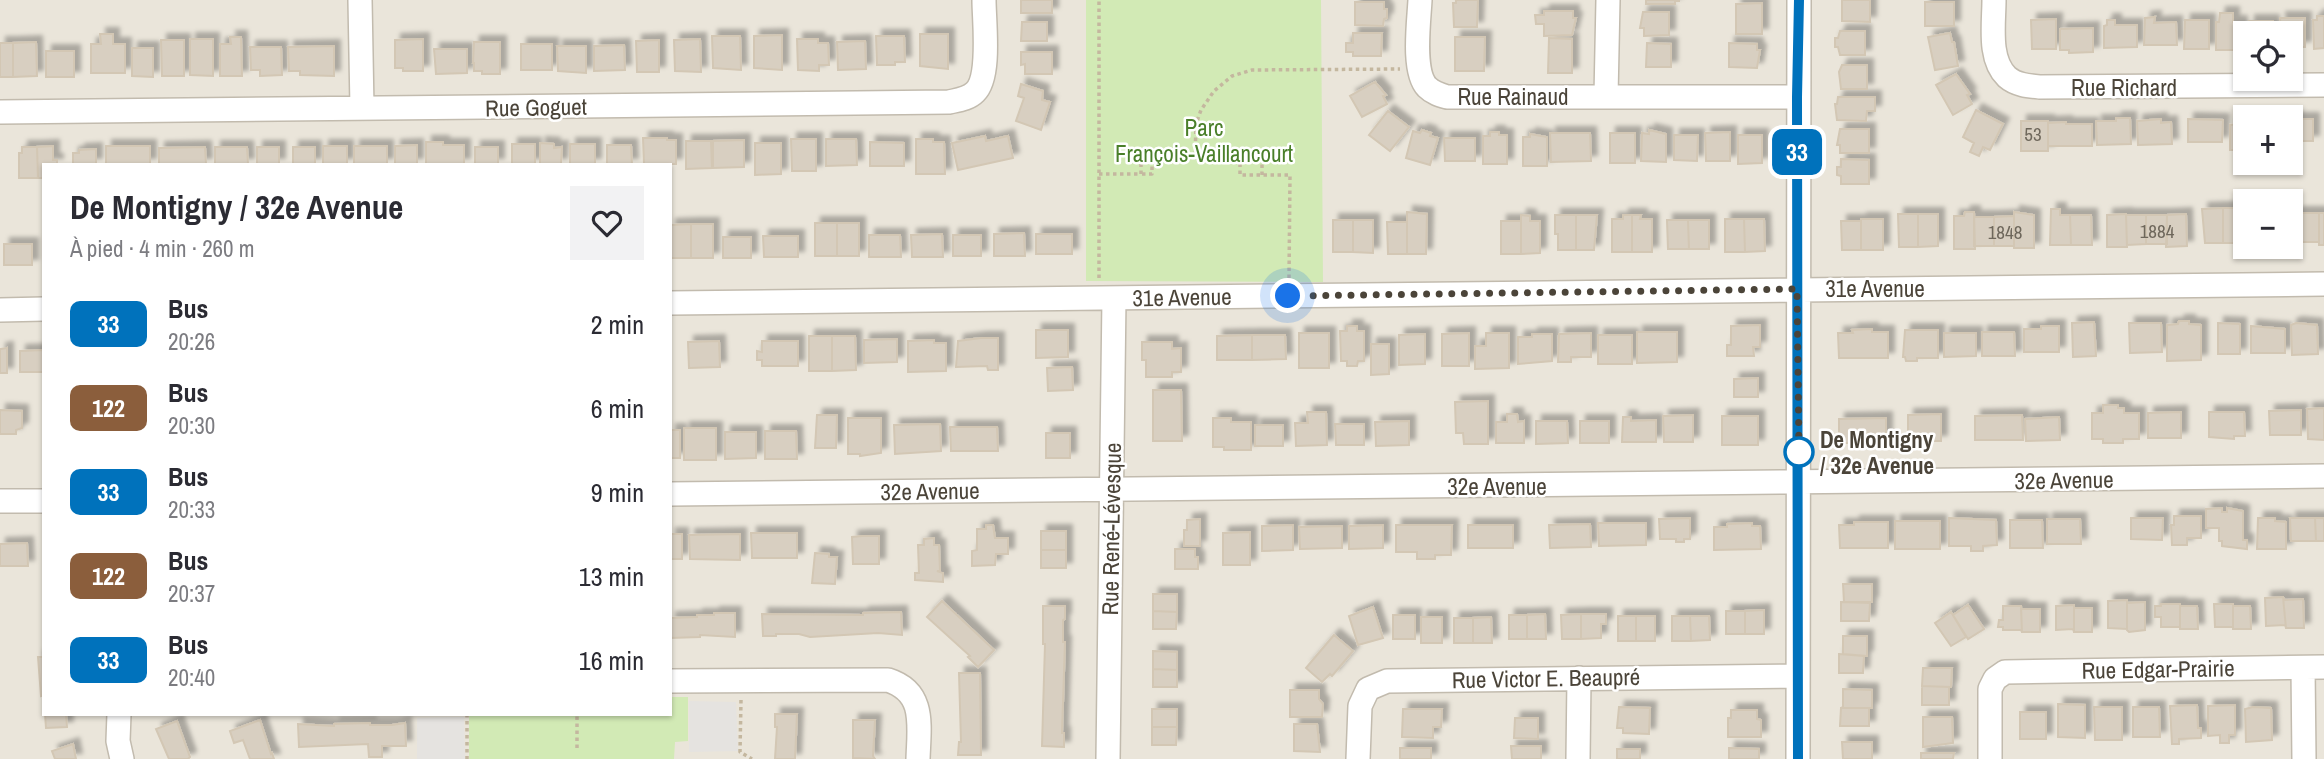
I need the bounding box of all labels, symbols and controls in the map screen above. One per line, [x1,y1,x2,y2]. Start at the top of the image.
map controls [2233,21,2303,259]
button: locate [2233,21,2303,91]
street label: Rue Richard [2071,72,2177,103]
street label: Rue Rainaud [1457,81,1569,112]
street label: Rue Goguet [485,91,587,123]
button: + [2233,105,2303,175]
park label: Parc François-Vaillancourt [1115,112,1293,169]
house number: 53 [2024,121,2042,147]
line badge: 33 [1766,129,1828,175]
text: 33 [1786,136,1808,168]
text: De Montigny / 32e Avenue [70,185,403,229]
button: heart [570,186,644,260]
button: − [2233,189,2303,259]
house number: 1884 [2140,218,2175,244]
house number: 1848 [1988,219,2022,245]
text: À pied · 4 min · 260 m [70,233,255,264]
street label: 31e Avenue [1825,273,1925,304]
your location [1270,278,1305,313]
street label: 31e Avenue [1132,281,1232,313]
text: Bus [168,291,208,326]
text: 2 min [591,307,644,342]
text: 33 [98,308,119,340]
text: 20:26 [168,326,215,357]
text: Bus [168,375,208,410]
text: 6 min [591,391,644,426]
text: 122 [92,392,125,424]
text: 20:30 [168,410,215,441]
place label: De Montigny / 32e Avenue [1820,424,1934,481]
marker: De Montigny / 32e Avenue [1784,437,1814,467]
street label: Rue René-Lévesque [1094,442,1128,616]
text: Bus [168,459,208,494]
street label: 32e Avenue [2014,464,2114,496]
street label: 32e Avenue [1447,471,1547,502]
text: 9 min [591,475,644,510]
street label: 32e Avenue [880,475,980,507]
text: 33 [98,476,119,508]
text: 20:33 [168,494,215,525]
text: Bus [168,543,208,578]
text: 13 min [579,559,644,594]
text: 122 [92,560,125,592]
text: 20:37 [168,578,215,609]
text: Bus [168,627,208,662]
text: 16 min [579,643,644,678]
text: 33 [98,644,119,676]
street label: Rue Edgar-Prairie [2081,652,2235,686]
street label: Rue Victor E. Beaupré [1452,661,1640,695]
text: 20:40 [168,662,215,693]

